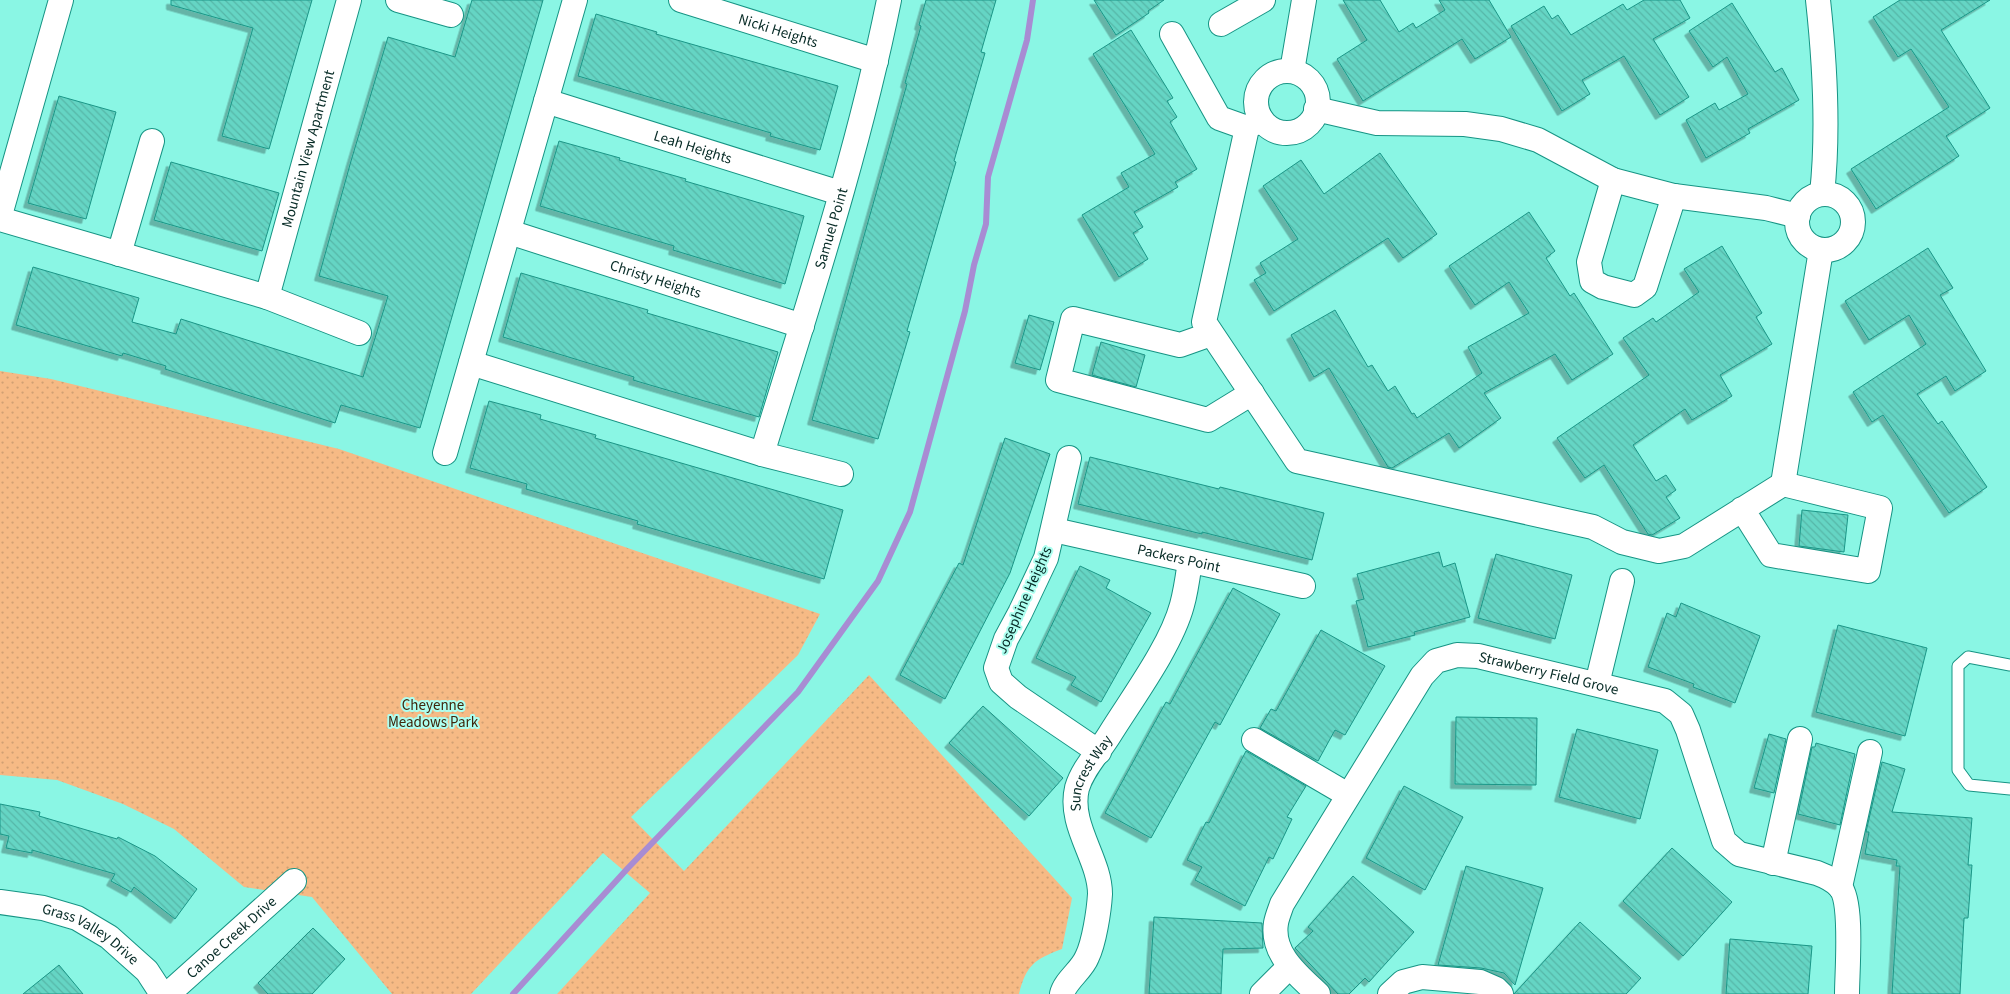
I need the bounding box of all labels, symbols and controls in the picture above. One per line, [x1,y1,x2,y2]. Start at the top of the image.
street label: Nicki Heights [736,9,821,53]
street label: Mountain View Apartment [277,68,340,230]
street label: Leah Heights [651,125,735,170]
street label: Samuel Point [810,185,853,272]
street label: Christy Heights [607,255,704,304]
street label: Packers Point [1135,539,1222,578]
street label: Josephine Heights [991,543,1058,657]
street label: Strawberry Field Grove [1477,647,1621,700]
park label: Cheyenne Meadows Park [388,695,479,733]
street label: Suncrest Way [1065,731,1118,812]
street label: Canoe Creek Drive [182,892,281,984]
street label: Grass Valley Drive [39,898,143,970]

